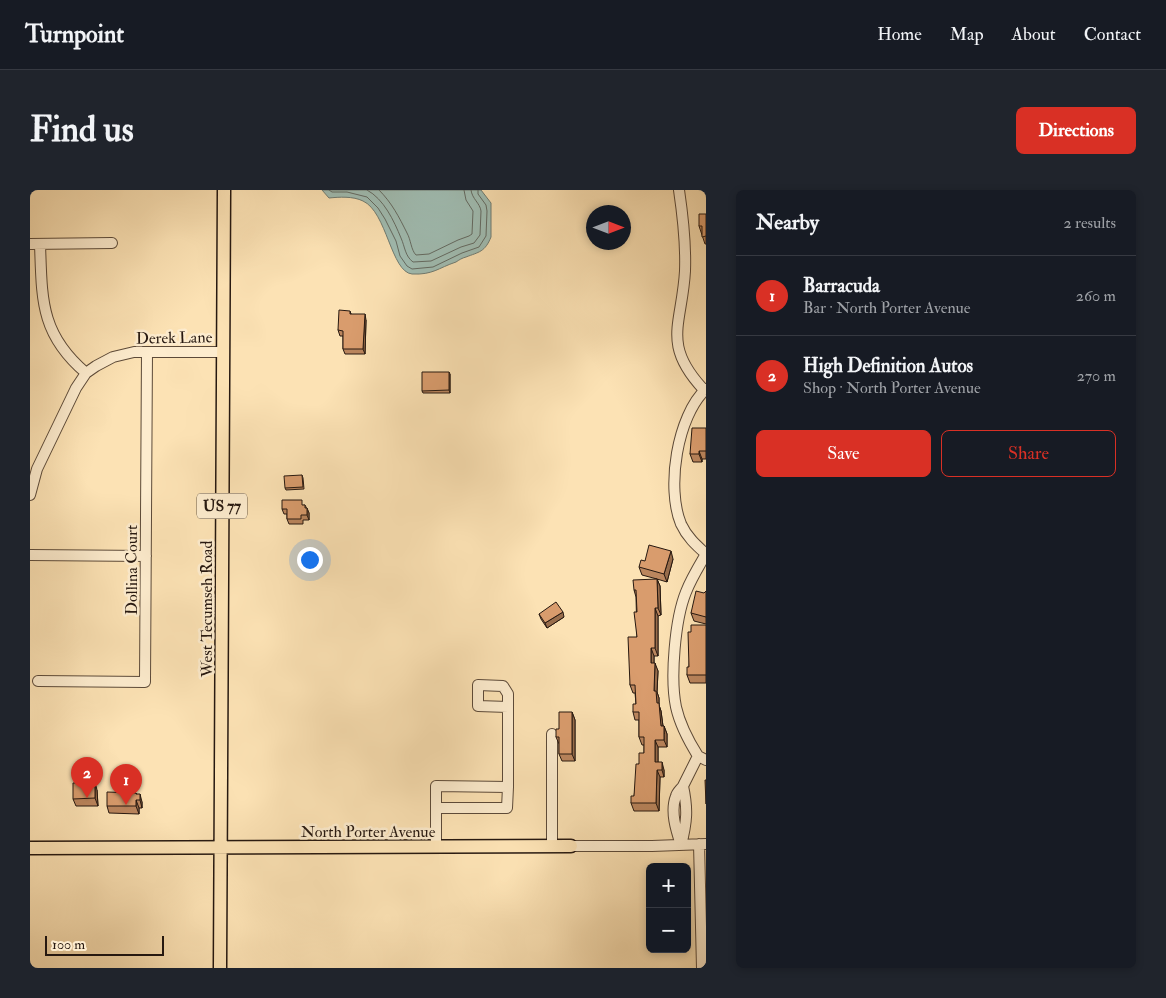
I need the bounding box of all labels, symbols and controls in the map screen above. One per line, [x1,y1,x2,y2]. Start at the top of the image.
text: Turnpoint [25,19,124,50]
text: Home [877,23,922,46]
text: Map [950,23,984,46]
text: About [1012,23,1056,46]
text: Contact [1084,23,1141,46]
button: Directions [1016,107,1136,154]
text: Find us [30,108,134,152]
north arrow [586,205,631,250]
text: Nearby [756,209,819,236]
text: 2 results [1063,213,1116,233]
text: Barracuda [803,274,880,298]
text: 1 [769,286,775,306]
text: 260 m [1076,286,1116,306]
text: Bar · North Porter Avenue [803,298,971,318]
street label: Derek Lane [136,327,213,349]
text: High Definition Autos [803,354,973,378]
text: 2 [768,366,776,386]
text: 270 m [1077,366,1116,386]
text: Shop · North Porter Avenue [803,378,981,398]
button: Save [756,430,931,477]
button: Share [941,430,1116,477]
road number: US 77 [197,494,247,518]
street label: Dollina Court [122,525,142,615]
street label: West Tecumseh Road [197,541,217,678]
your location [297,547,323,573]
pin: 2 [71,757,103,798]
pin: 1 [110,764,142,805]
street label: North Porter Avenue [301,822,436,842]
map controls [646,863,691,953]
button: + [646,863,691,908]
button: − [646,908,691,953]
scale bar [45,933,164,956]
text: 100 m [52,936,85,953]

